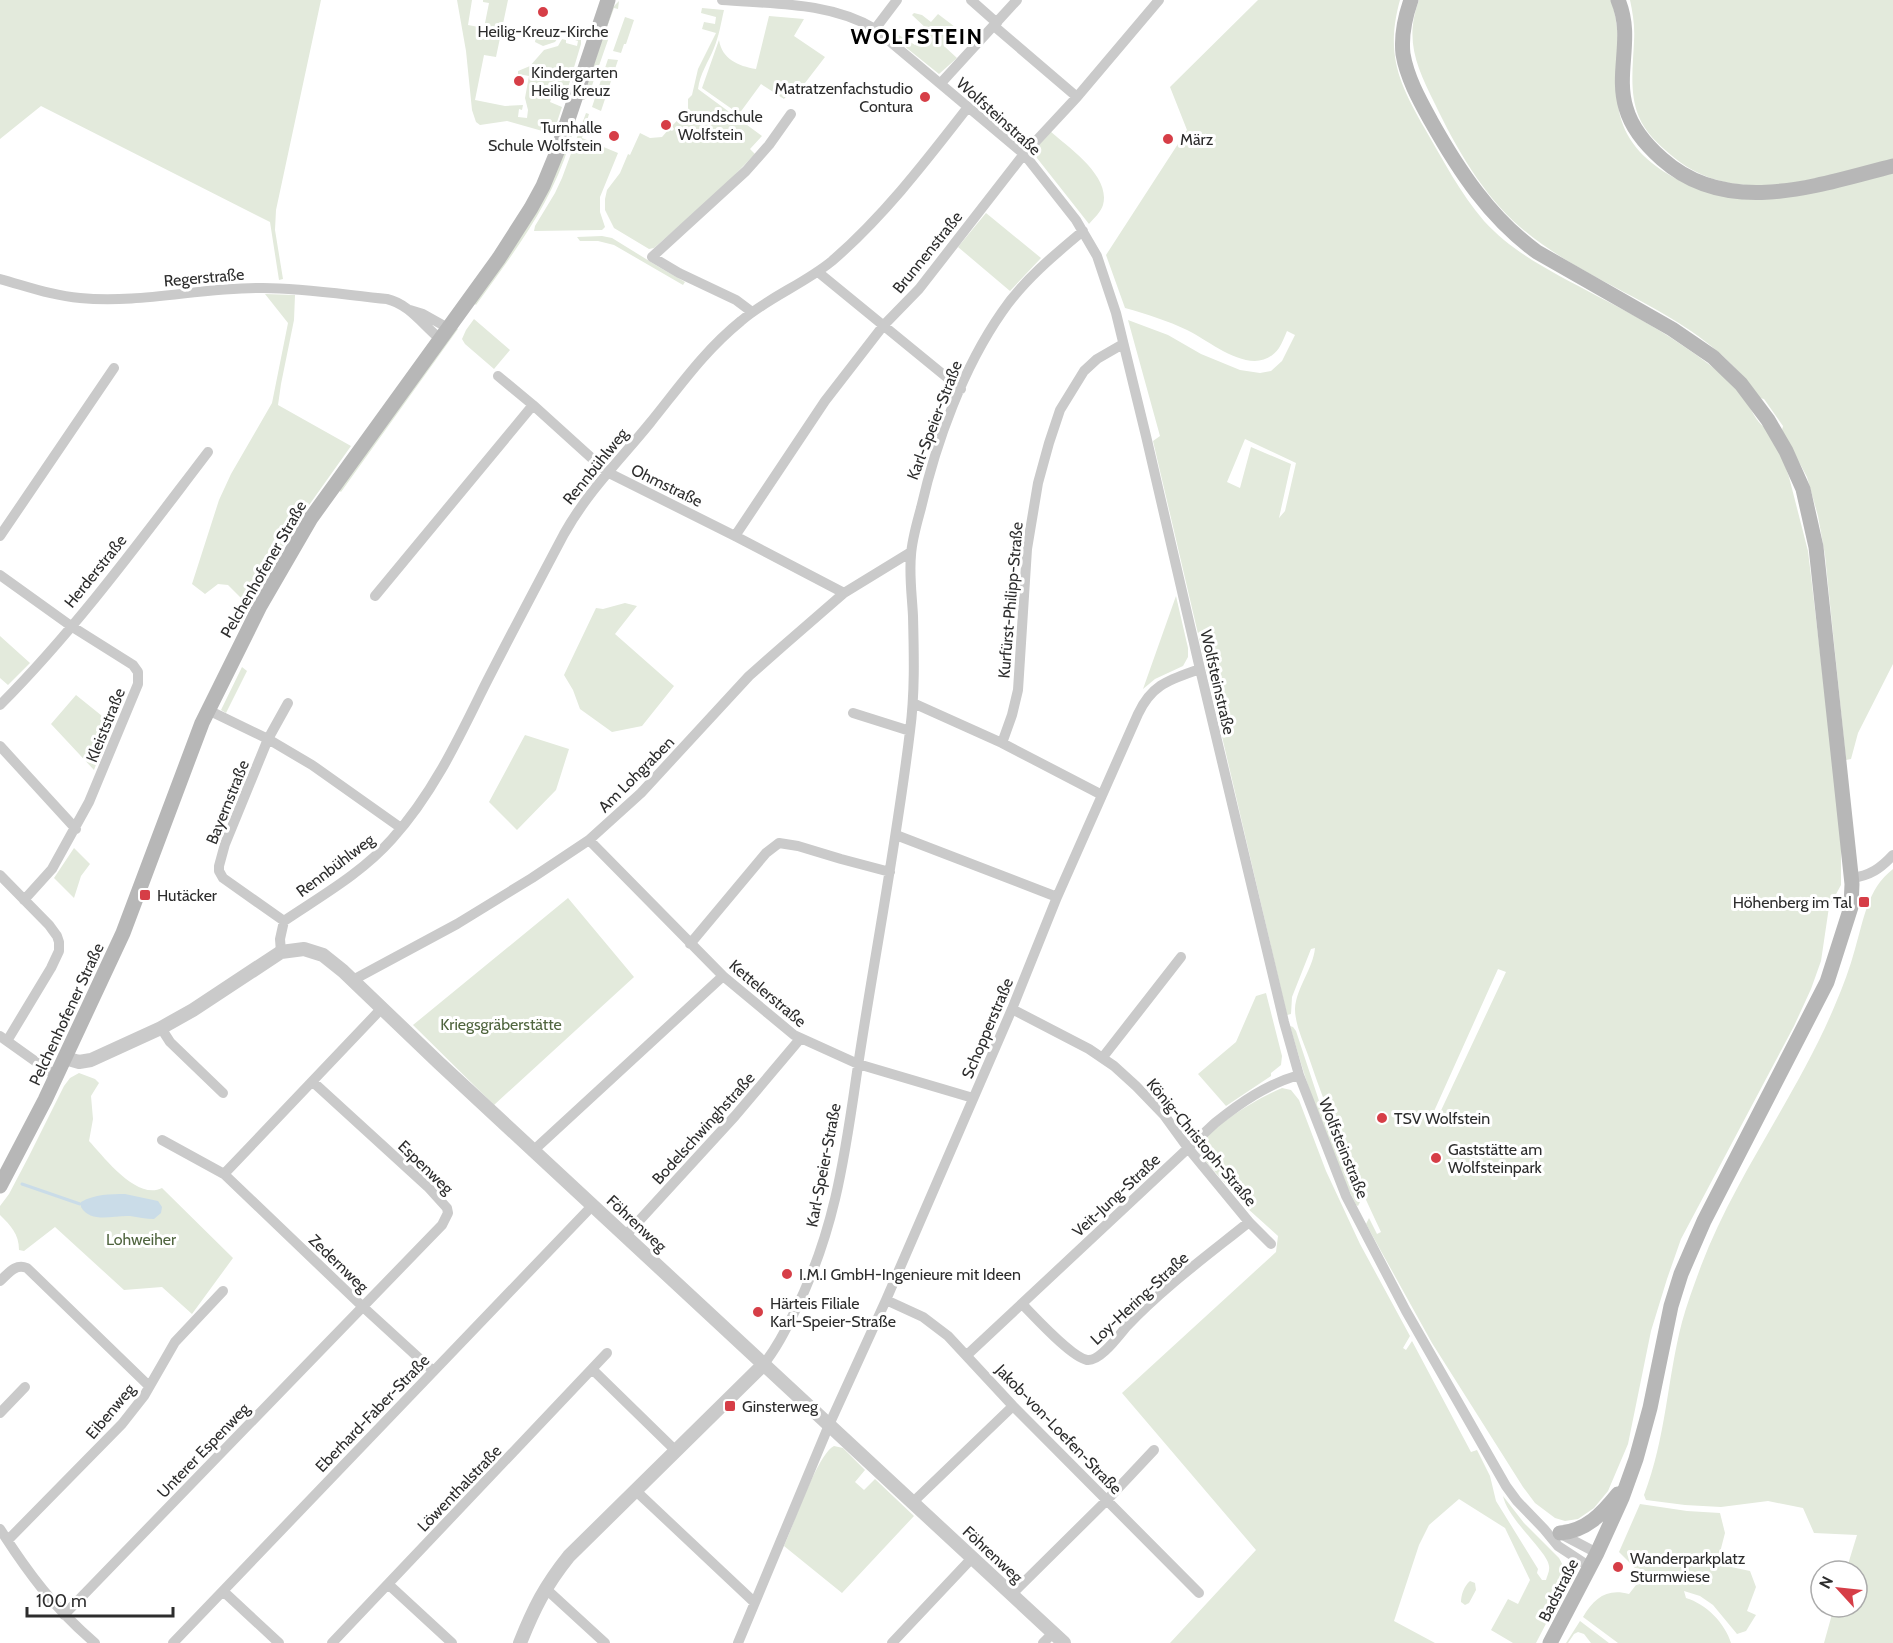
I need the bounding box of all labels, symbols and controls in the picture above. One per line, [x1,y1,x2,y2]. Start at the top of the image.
marker: Heilig-Kreuz-Kirche [536,5,550,19]
place label: Heilig-Kreuz-Kirche [478,22,608,41]
district label: WOLFSTEIN [850,23,984,50]
place label: Kindergarten Heilig Kreuz [531,63,618,100]
marker: Kindergarten Heilig Kreuz [512,74,526,88]
street label: Wolfsteinstraße [953,74,1045,159]
place label: Matratzenfachstudio Contura [775,79,913,116]
marker: Matratzenfachstudio Contura [918,90,932,104]
place label: Grundschule Wolfstein [678,107,763,144]
place label: Turnhalle Schule Wolfstein [488,118,602,155]
marker: Grundschule Wolfstein [659,118,673,132]
marker: Turnhalle Schule Wolfstein [607,129,621,143]
place label: März [1180,130,1214,149]
marker: März [1161,132,1175,146]
street label: Brunnenstraße [889,208,966,297]
street label: Regerstraße [163,265,245,290]
street label: Karl-Speier-Straße [903,358,966,482]
street label: Rennbühlweg [559,424,633,508]
street label: Ohmstraße [628,460,706,511]
street label: Pelchenhofener Straße [216,497,310,641]
street label: Kurfürst-Philipp-Straße [994,521,1027,679]
street label: Herderstraße [60,531,131,612]
street label: Wolfsteinstraße [1196,628,1239,736]
street label: Kleiststraße [82,685,129,765]
street label: Am Lohgraben [594,732,678,816]
street label: Bayernstraße [202,757,253,847]
street label: Rennbühlweg [293,829,379,901]
place label: Hutäcker [157,886,218,905]
marker: Hutäcker [138,888,152,902]
place label: Höhenberg im Tal [1733,893,1852,912]
marker: Höhenberg im Tal [1857,895,1871,909]
street label: Pelchenhofener Straße [25,940,108,1088]
street label: Kettelerstraße [725,956,810,1031]
street label: Schopperstraße [958,975,1017,1081]
park label: Kriegsgräberstätte [440,1015,562,1034]
street label: Bodelschwinghstraße [648,1068,759,1188]
street label: König-Christoph-Straße [1143,1075,1261,1210]
street label: Wolfsteinstraße [1315,1095,1372,1201]
street label: Karl-Speier-Straße [802,1102,845,1229]
place label: TSV Wolfstein [1394,1109,1490,1128]
marker: TSV Wolfstein [1375,1111,1389,1125]
street label: Espenweg [394,1137,458,1199]
place label: Gaststätte am Wolfsteinpark [1448,1140,1543,1177]
street label: Veit-Jung-Straße [1069,1150,1164,1241]
marker: Gaststätte am Wolfsteinpark [1429,1151,1443,1165]
street label: Föhrenweg [603,1191,671,1256]
park label: Lohweiher [106,1230,177,1249]
street label: Zedernweg [305,1230,373,1297]
street label: Loy-Hering-Straße [1086,1248,1192,1349]
place label: I.M.I GmbH-Ingenieure mit Ideen [799,1265,1021,1284]
marker: I.M.I GmbH-Ingenieure mit Ideen [780,1267,794,1281]
place label: Härteis Filiale Karl-Speier-Straße [770,1294,896,1331]
marker: Härteis Filiale Karl-Speier-Straße [751,1305,765,1319]
street label: Eberhard-Faber-Straße [311,1351,433,1476]
street label: Jakob-von-Loefen-Straße [991,1360,1126,1498]
street label: Eibenweg [82,1379,140,1443]
place label: Ginsterweg [742,1397,819,1416]
street label: Unterer Espenweg [153,1398,254,1502]
marker: Ginsterweg [723,1399,737,1413]
street label: Löwenthalstraße [413,1441,505,1535]
street label: Föhrenweg [959,1522,1027,1587]
place label: Wanderparkplatz Sturmwiese [1630,1549,1746,1586]
street label: Badstraße [1535,1556,1582,1625]
north arrow [1809,1559,1869,1619]
marker: Wanderparkplatz Sturmwiese [1611,1560,1625,1574]
text: N [1815,1573,1837,1592]
scale bar [27,1580,172,1618]
text: 100 m [36,1590,87,1612]

